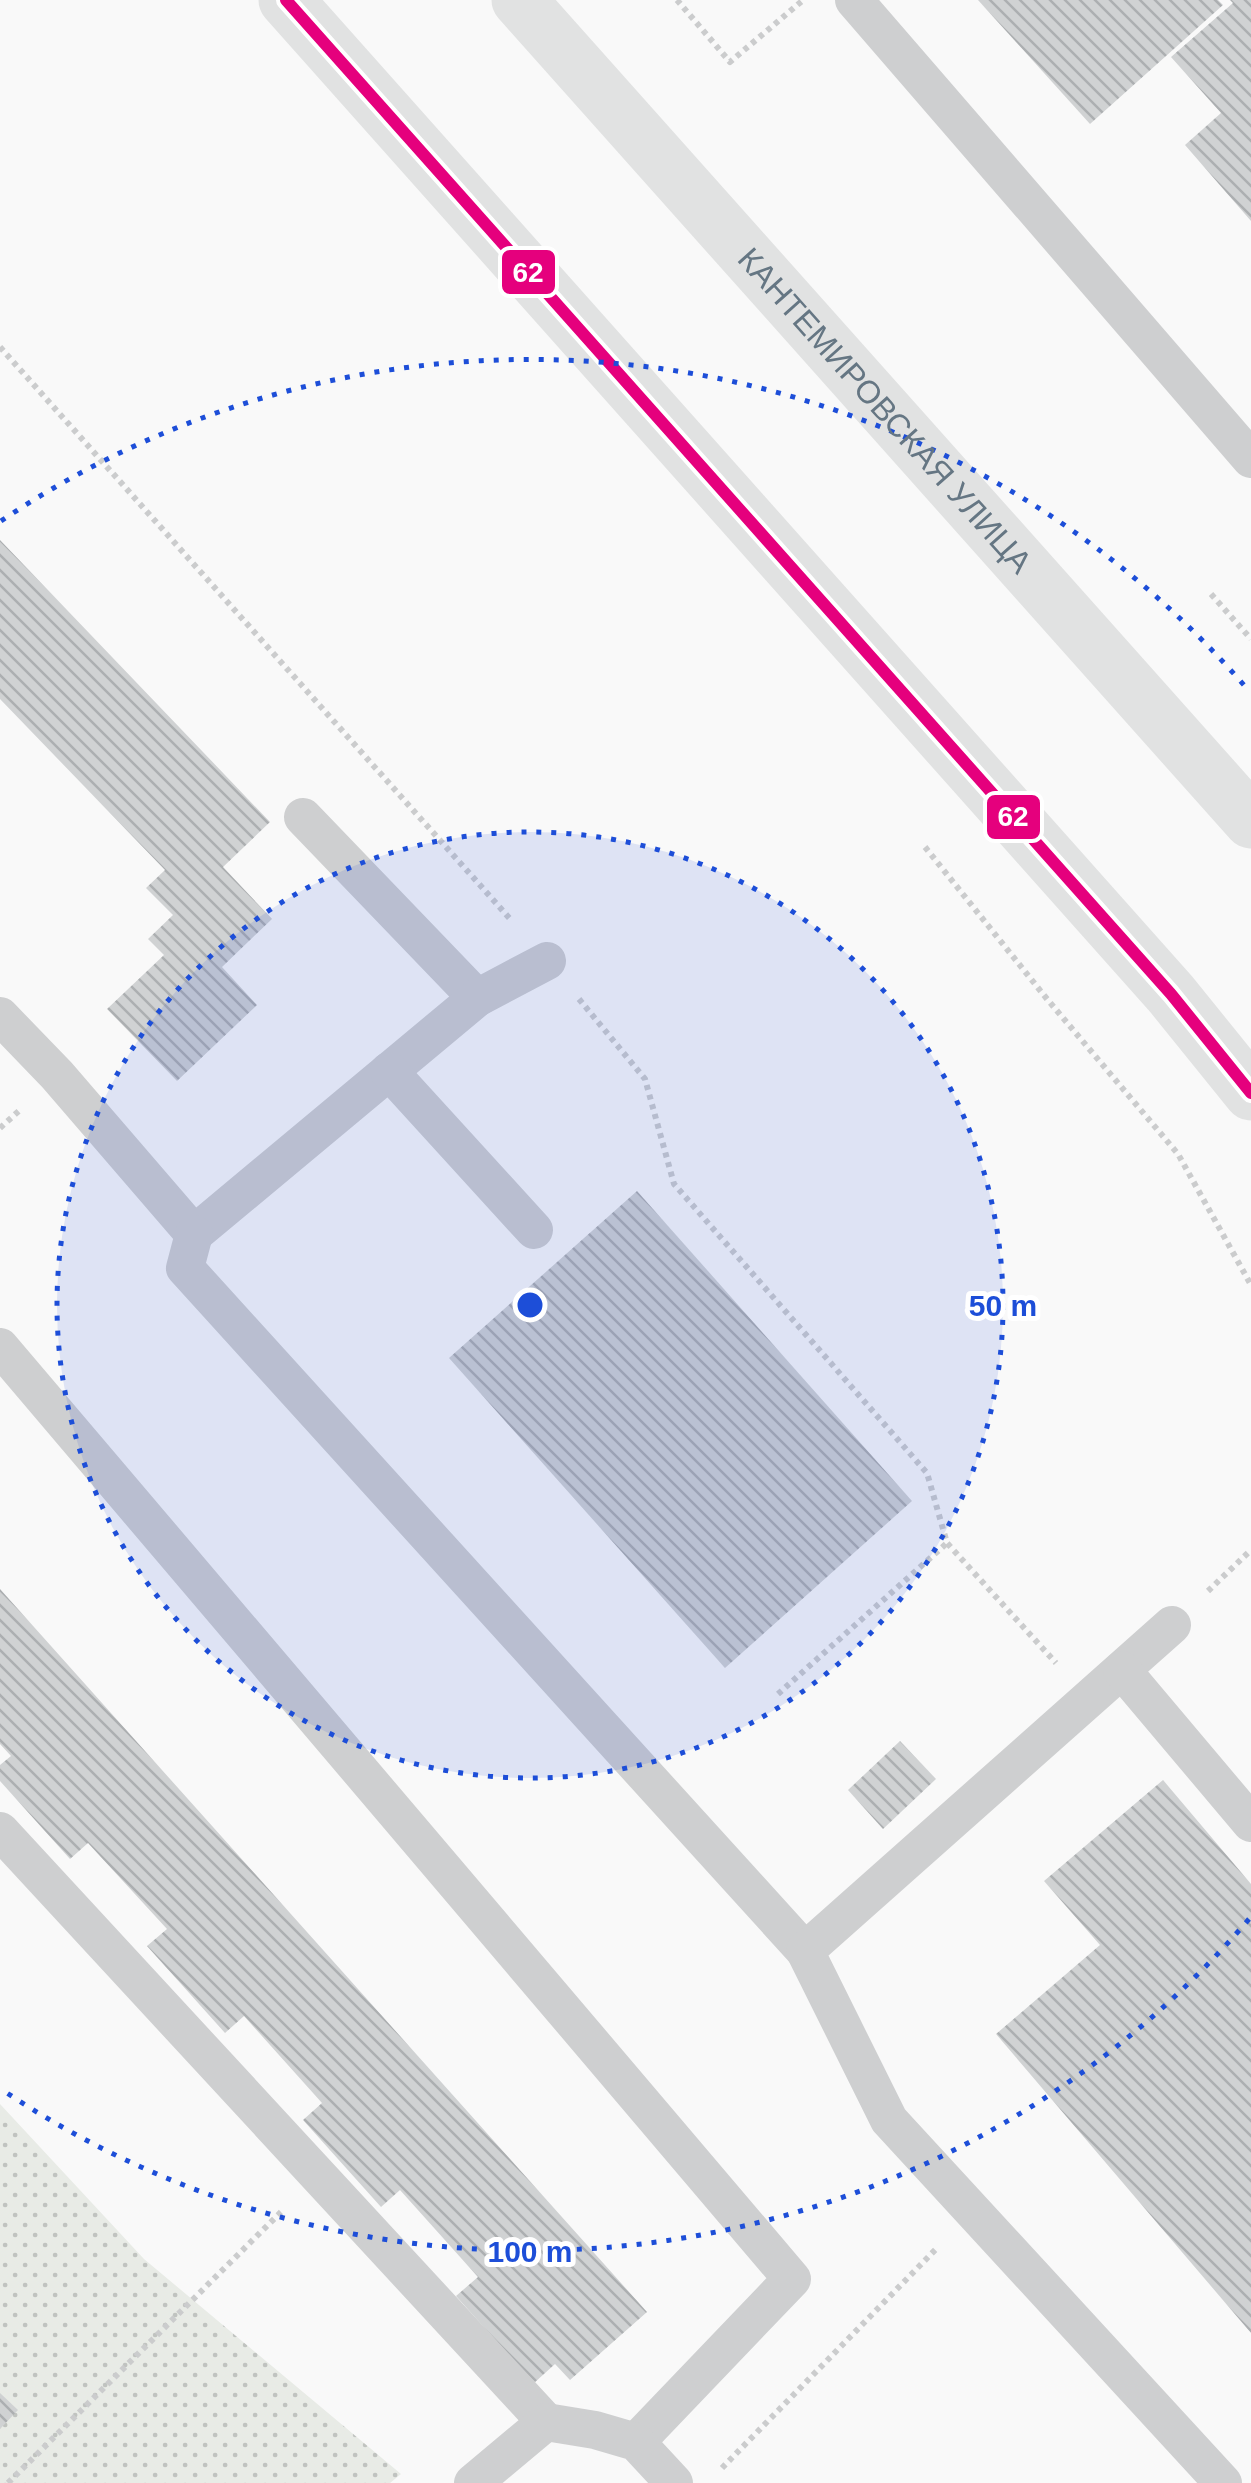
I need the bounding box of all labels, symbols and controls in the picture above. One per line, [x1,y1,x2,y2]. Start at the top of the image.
street label: КАНТЕМИРОВСКАЯ УЛИЦА [731,241,1040,581]
line badge: 62 [500,248,557,296]
text: 62 [512,257,544,288]
line badge: 62 [985,793,1042,841]
text: 62 [997,801,1029,832]
centre of rings [512,1287,548,1323]
text: 50 m [969,1289,1037,1322]
text: 100 m [487,2235,573,2268]

